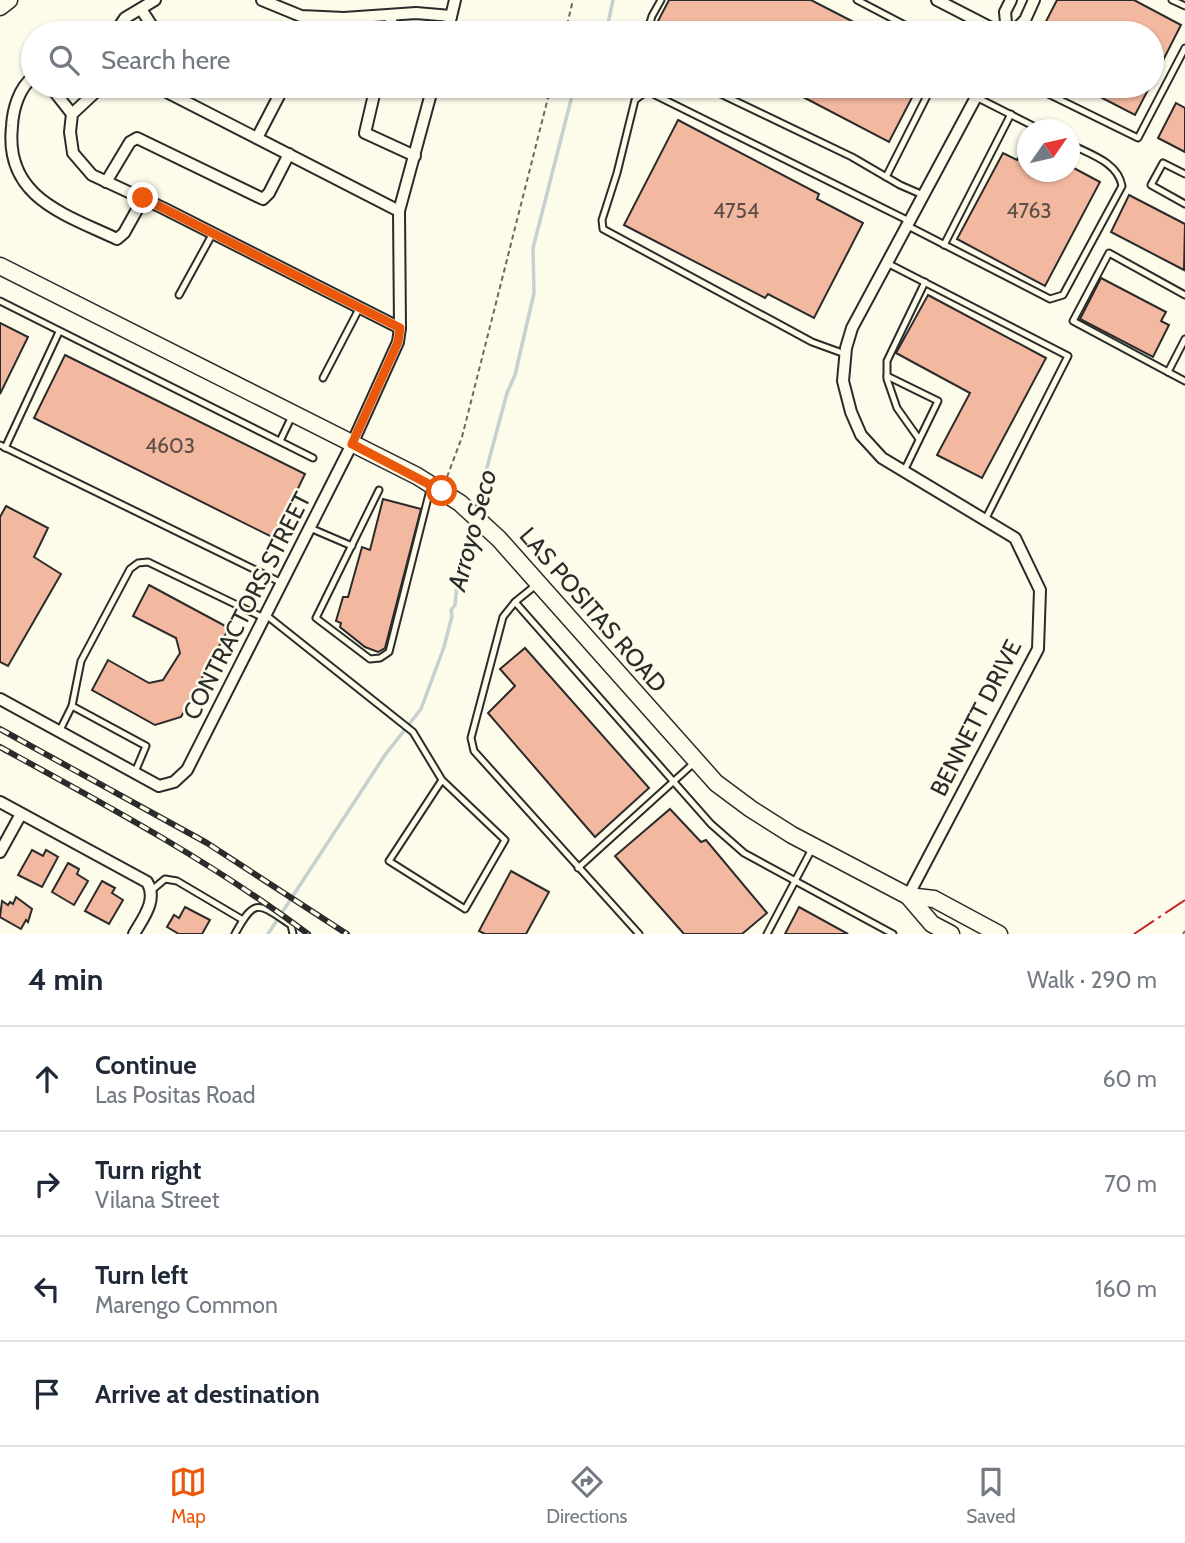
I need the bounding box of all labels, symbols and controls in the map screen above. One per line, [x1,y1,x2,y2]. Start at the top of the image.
search box [21,21,1164,98]
icon: search [45,41,83,79]
text: Search here [101,44,230,76]
north arrow [1017,119,1080,182]
route end [127,182,158,213]
house number: 4754 [713,198,759,223]
house number: 4763 [1006,198,1052,223]
house number: 4603 [145,433,195,458]
water label: Arroyo Seco [440,466,504,595]
route start [426,475,457,506]
street label: CONTRACTORS STREET [177,487,317,724]
street label: LAS POSITAS ROAD [514,521,673,698]
street label: BENNETT DRIVE [924,635,1027,801]
text: 4 min [28,961,103,998]
text: Walk · 290 m [1027,966,1157,994]
text: Continue [95,1049,197,1081]
icon: ahead [28,1060,66,1098]
text: 60 m [1103,1065,1157,1093]
text: Las Positas Road [95,1081,256,1109]
text: Turn right [95,1154,201,1186]
icon: right [28,1165,66,1203]
text: 70 m [1104,1170,1157,1198]
text: Vilana Street [95,1186,220,1214]
text: Turn left [95,1259,188,1291]
icon: left [28,1270,66,1308]
text: 160 m [1095,1275,1157,1303]
text: Marengo Common [95,1291,278,1319]
icon: arrive [28,1375,66,1413]
text: Arrive at destination [95,1378,320,1410]
tab: Map [169,1463,207,1528]
tab: Directions [546,1463,627,1528]
tab: Saved [966,1463,1016,1528]

